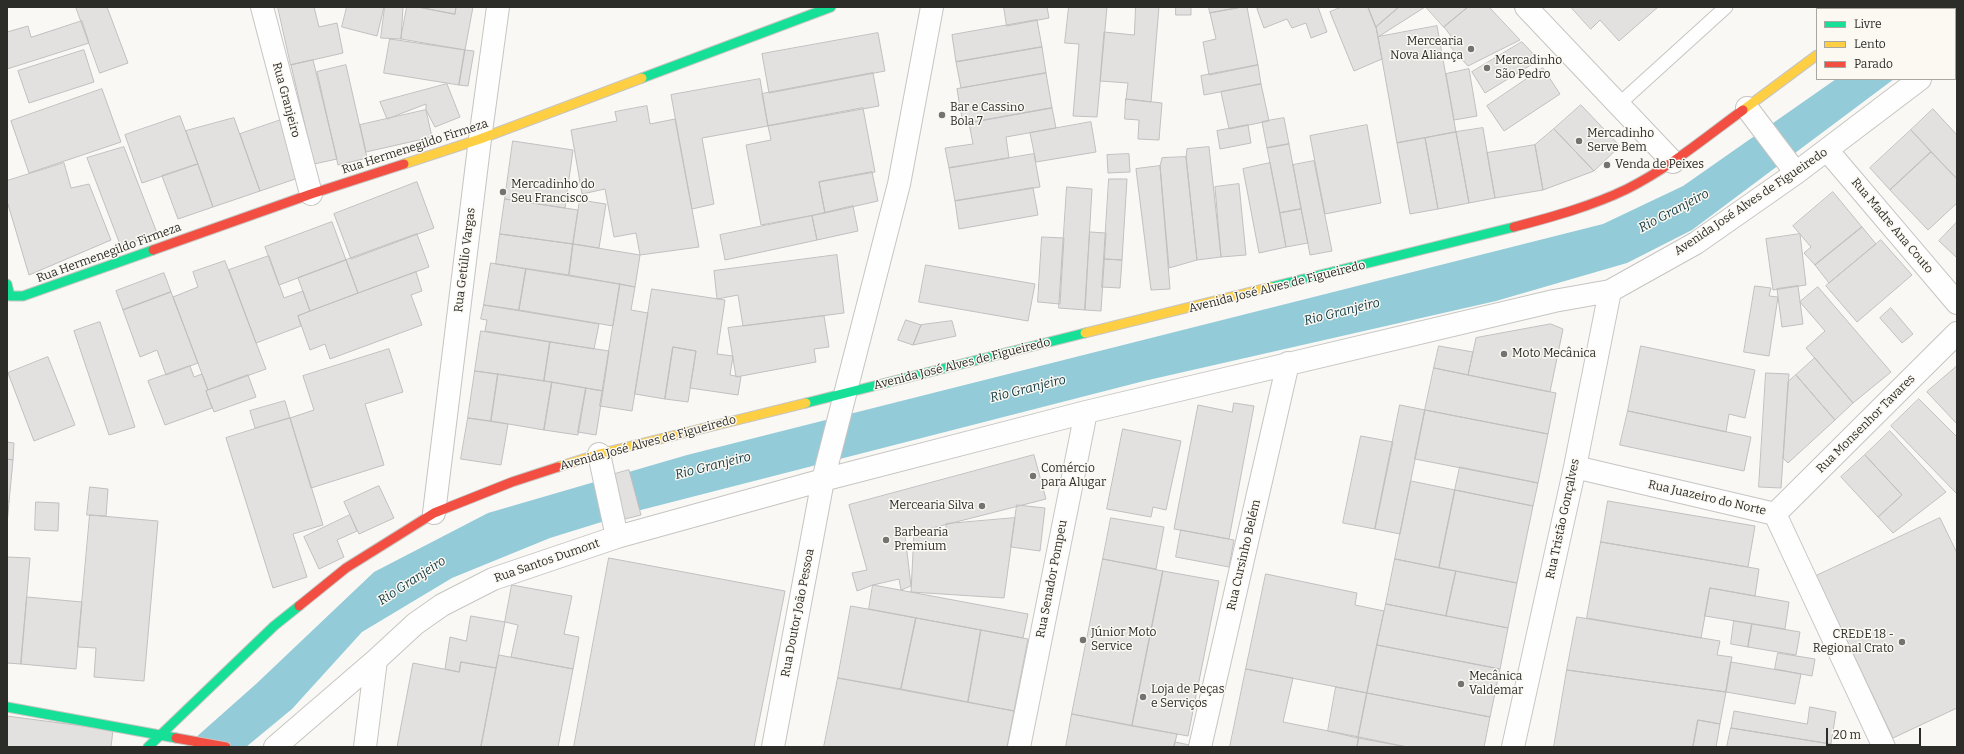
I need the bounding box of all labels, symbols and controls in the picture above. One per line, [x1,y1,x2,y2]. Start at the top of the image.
legend [1816,8,1956,80]
text: Livre [1854,17,1882,31]
place label: Mercearia Nova Aliança [1390,35,1463,63]
text: Lento [1854,37,1886,51]
marker: Mercearia Nova Aliança [1466,44,1476,54]
place label: Mercadinho São Pedro [1495,54,1562,82]
text: Parado [1854,57,1893,71]
street label: Rua Granjeiro [269,61,303,139]
marker: Mercadinho São Pedro [1482,63,1492,73]
place label: Bar e Cassino Bola 7 [950,101,1024,129]
marker: Bar e Cassino Bola 7 [937,110,947,120]
street label: Rua Hermenegildo Firmeza [340,117,490,177]
place label: Mercadinho Serve Bem [1587,127,1654,155]
marker: Mercadinho Serve Bem [1574,136,1584,146]
street label: Avenida José Alves de Figueiredo [1672,145,1830,259]
place label: Venda de Peixes [1615,158,1704,172]
marker: Venda de Peixes [1602,160,1612,170]
street label: Rua Madre Ana Couto [1848,175,1936,277]
place label: Mercadinho do Seu Francisco [511,178,595,206]
water label: Rio Granjeiro [1636,186,1712,236]
marker: Mercadinho do Seu Francisco [498,187,508,197]
street label: Rua Getúlio Vargas [451,207,479,313]
street label: Rua Hermenegildo Firmeza [35,220,183,286]
street label: Avenida José Alves de Figueiredo [1187,258,1367,316]
water label: Rio Granjeiro [1303,295,1381,329]
street label: Avenida José Alves de Figueiredo [872,335,1052,393]
place label: Moto Mecânica [1512,347,1596,361]
marker: Moto Mecânica [1499,349,1509,359]
water label: Rio Granjeiro [989,372,1067,406]
street label: Rua Monsenhor Tavares [1814,372,1918,476]
street label: Avenida José Alves de Figueiredo [558,413,738,473]
water label: Rio Granjeiro [674,449,752,483]
street label: Rua Tristão Gonçalves [1543,457,1583,581]
place label: Comércio para Alugar [1041,462,1106,490]
marker: Comércio para Alugar [1028,471,1038,481]
street label: Rua Juazeiro do Norte [1647,477,1767,519]
street label: Rua Cursinho Belém [1224,498,1264,612]
place label: Mercearia Silva [889,499,974,513]
marker: Mercearia Silva [977,501,987,511]
street label: Rua Senador Pompeu [1033,519,1071,639]
place label: Barbearia Premium [894,526,948,554]
marker: Barbearia Premium [881,535,891,545]
street label: Rua Santos Dumont [492,536,602,586]
street label: Rua Doutor João Pessoa [778,547,818,679]
water label: Rio Granjeiro [375,553,449,609]
place label: Júnior Moto Service [1091,626,1157,654]
place label: CREDE 18 - Regional Crato [1813,628,1894,656]
marker: Júnior Moto Service [1078,635,1088,645]
marker: CREDE 18 - Regional Crato [1897,637,1907,647]
place label: Mecânica Valdemar [1469,670,1523,698]
marker: Mecânica Valdemar [1456,679,1466,689]
place label: Loja de Peças e Serviços [1151,683,1224,711]
marker: Loja de Peças e Serviços [1138,692,1148,702]
scale bar [1828,720,1923,746]
text: 20 m [1833,728,1861,742]

